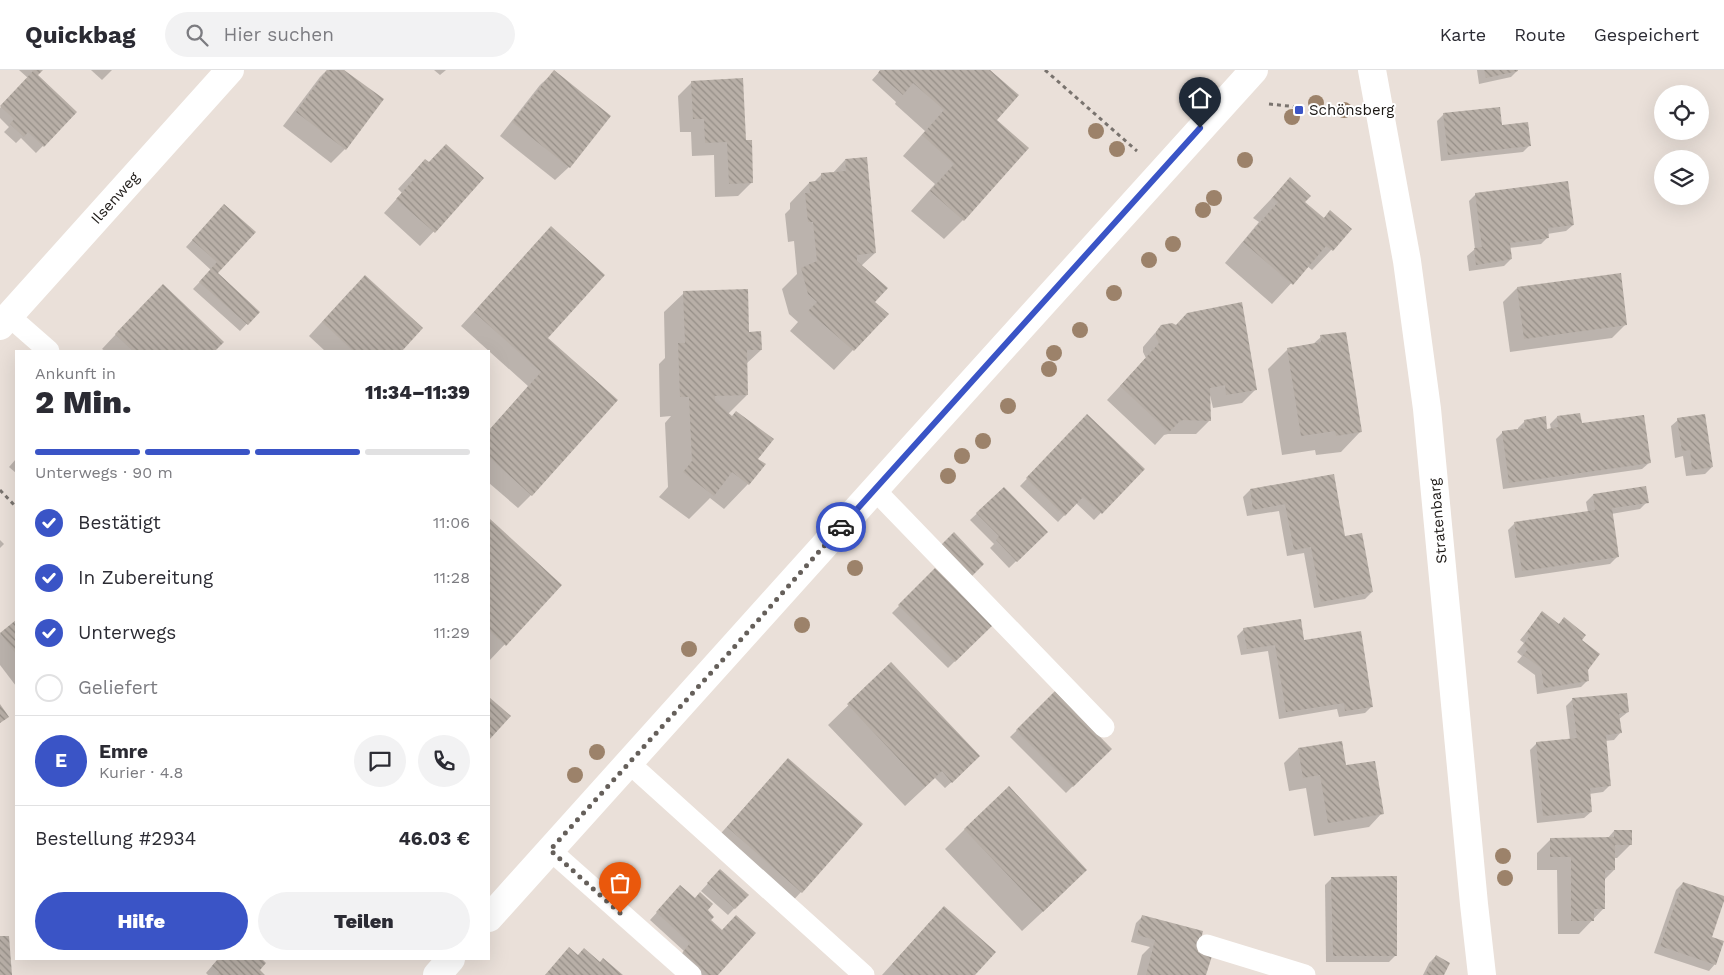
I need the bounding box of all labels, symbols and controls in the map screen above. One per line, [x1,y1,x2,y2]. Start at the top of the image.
search box [165,12,515,57]
text: Quickbag [25,21,135,49]
icon: search [183,21,211,49]
text: Hier suchen [223,23,334,46]
text: Karte [1440,24,1486,45]
text: Route [1514,24,1566,45]
text: Gespeichert [1594,24,1699,45]
pin [1179,77,1221,128]
icon: home [1186,84,1214,112]
map controls [1654,85,1709,205]
button: locate [1654,85,1709,140]
place label: Schönsberg [1309,101,1394,119]
marker: Schönsberg [1293,104,1305,116]
button: layers [1654,150,1709,205]
street label: Ilsenweg [87,168,143,228]
text: Ankunft in [35,364,116,383]
text: 11:34–11:39 [365,381,470,404]
text: 2 Min. [35,383,132,421]
text: Unterwegs · 90 m [35,463,173,482]
street label: Stratenbarg [1425,477,1451,565]
courier [816,502,866,552]
icon: check [35,509,63,537]
text: Bestätigt [78,511,161,534]
text: 11:06 [433,513,470,532]
icon: car [827,513,855,541]
icon: check [35,564,63,592]
text: In Zubereitung [78,566,213,589]
text: 11:28 [434,568,470,587]
icon: check [35,619,63,647]
text: Unterwegs [78,621,176,644]
text: 11:29 [434,623,470,642]
text: Geliefert [78,676,158,699]
button: chat [354,735,406,787]
button: phone [418,735,470,787]
text: Emre [99,740,148,763]
text: E [55,749,67,772]
text: Kurier · 4.8 [99,763,183,782]
text: Bestellung #2934 [35,827,196,850]
text: 46.03 € [399,827,470,850]
pin [599,862,641,913]
icon: bag [606,869,634,897]
button: Hilfe [35,892,248,950]
button: Teilen [258,892,470,950]

